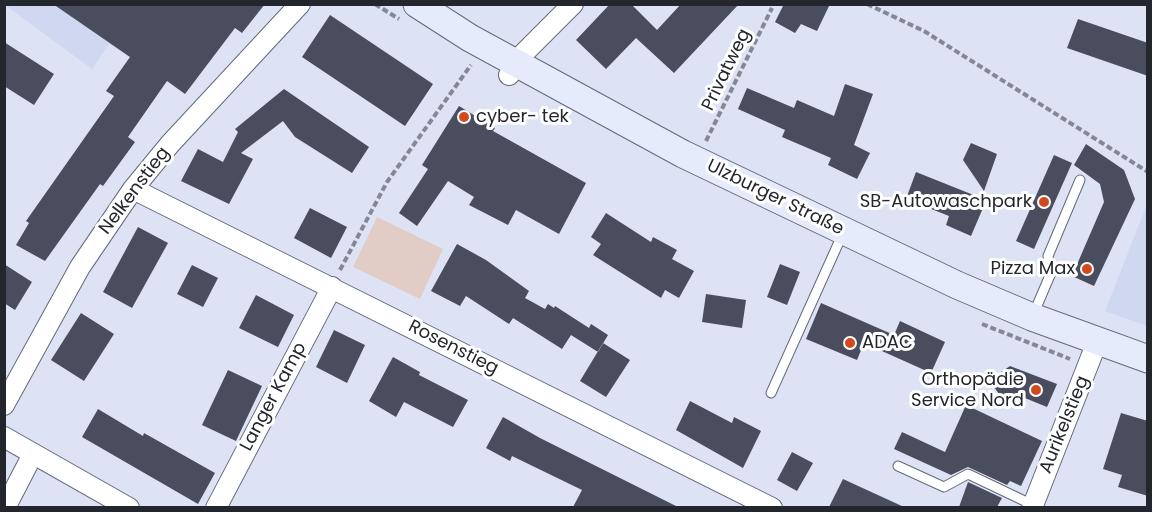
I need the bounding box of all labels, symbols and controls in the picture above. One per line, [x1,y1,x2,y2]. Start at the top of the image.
street label: Privatweg [698,26,756,114]
place label: cyber- tek [476,106,569,128]
marker: cyber- tek [457,110,471,124]
street label: Nelkenstieg [95,143,175,239]
street label: Ulzburger Straße [703,156,847,240]
place label: SB-Autowaschpark [860,191,1032,213]
marker: SB-Autowaschpark [1037,195,1051,209]
place label: Pizza Max [991,258,1075,280]
marker: Pizza Max [1080,262,1094,276]
street label: Rosenstieg [404,316,502,380]
place label: ADAC [862,332,913,354]
marker: ADAC [843,336,857,350]
street label: Langer Kamp [236,339,312,455]
place label: Orthopädie Service Nord [911,369,1024,412]
street label: Aurikelstieg [1036,373,1094,477]
marker: Orthopädie Service Nord [1029,383,1043,397]

